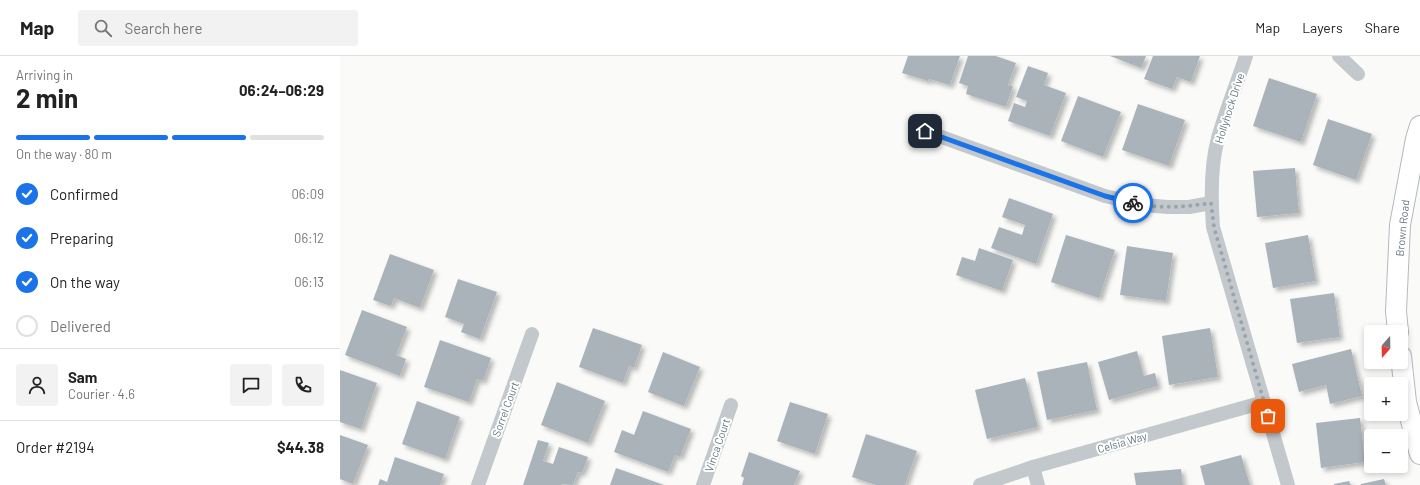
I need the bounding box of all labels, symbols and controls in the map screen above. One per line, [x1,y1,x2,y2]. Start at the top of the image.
search box [78,10,358,46]
text: Map [20,16,54,39]
icon: search [92,17,114,39]
text: Search here [124,19,202,37]
text: Map [1255,19,1280,36]
text: Layers [1302,19,1343,36]
text: Share [1365,19,1400,36]
text: Arriving in [16,67,73,83]
street label: Hollyhock Drive [1212,71,1247,145]
text: 06:24–06:29 [239,81,324,99]
text: 2 min [16,82,78,113]
pin [908,114,942,148]
icon: home [914,120,936,142]
text: On the way · 80 m [16,146,112,162]
icon: check [16,183,38,205]
courier [1113,183,1153,223]
text: Confirmed [50,185,118,203]
text: 06:09 [291,186,324,202]
icon: bike [1122,192,1144,214]
street label: Brown Road [1393,199,1411,257]
icon: check [16,227,38,249]
text: Preparing [50,229,114,247]
text: 06:12 [294,230,324,246]
icon: check [16,271,38,293]
text: On the way [50,273,120,291]
text: 06:13 [294,274,324,290]
text: Delivered [50,317,111,335]
north arrow [1364,325,1408,369]
map controls [1364,325,1408,473]
button: person [16,364,58,406]
button: chat [230,364,272,406]
button: phone [282,364,324,406]
text: Sam [68,368,97,386]
button: + [1364,377,1408,421]
street label: Sorrel Court [489,380,521,438]
text: Courier · 4.6 [68,386,135,402]
pin [1251,399,1285,433]
icon: bag [1257,405,1279,427]
street label: Vinca Court [702,417,732,473]
street label: Celsia Way [1096,429,1148,455]
button: − [1364,429,1408,473]
text: Order #2194 [16,438,94,456]
text: $44.38 [277,438,324,456]

